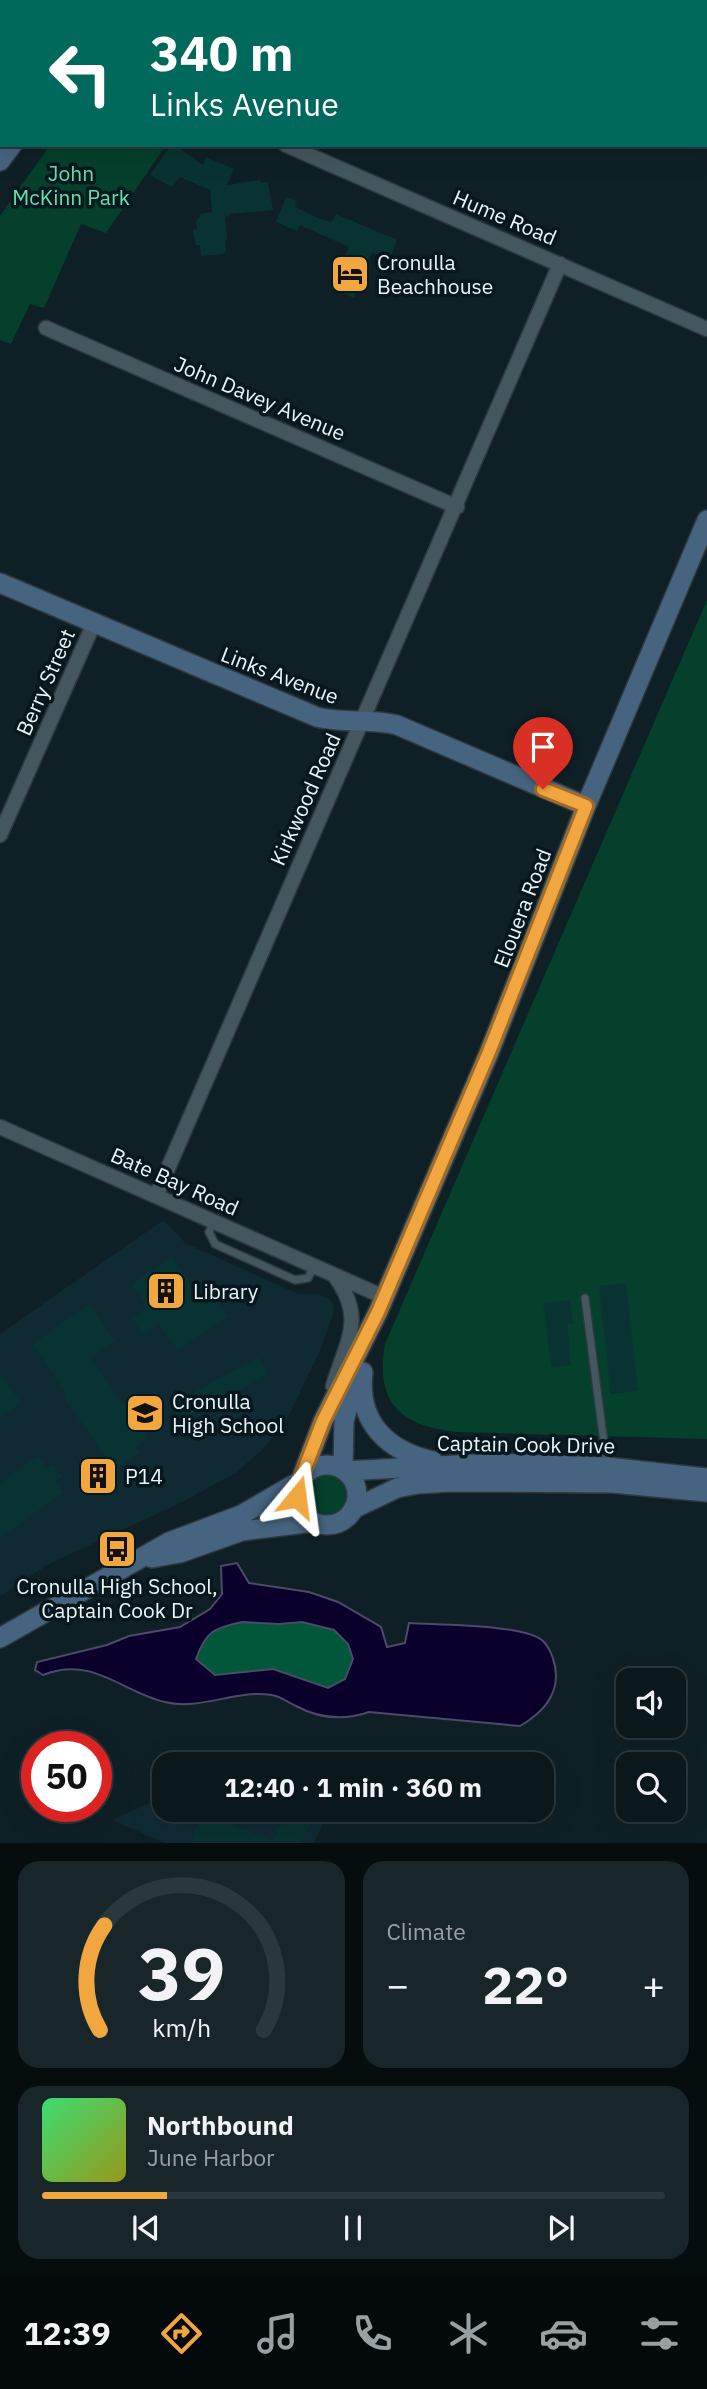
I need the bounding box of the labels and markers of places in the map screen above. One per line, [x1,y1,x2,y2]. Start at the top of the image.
place label: Cronulla Beachhouse [377,248,493,300]
hotel icon: Cronulla Beachhouse [329,253,371,295]
pin [513,717,573,789]
building icon: Library [145,1270,187,1312]
place label: Library [193,1277,259,1305]
place label: Cronulla High School [172,1387,284,1439]
school or university icon: Cronulla High School [124,1392,166,1434]
building icon: P14 [77,1455,119,1497]
place label: P14 [125,1462,163,1490]
bus stop icon: Cronulla High School, Captain Cook Dr [96,1528,138,1570]
place label: Cronulla High School, Captain Cook Dr [16,1572,218,1624]

